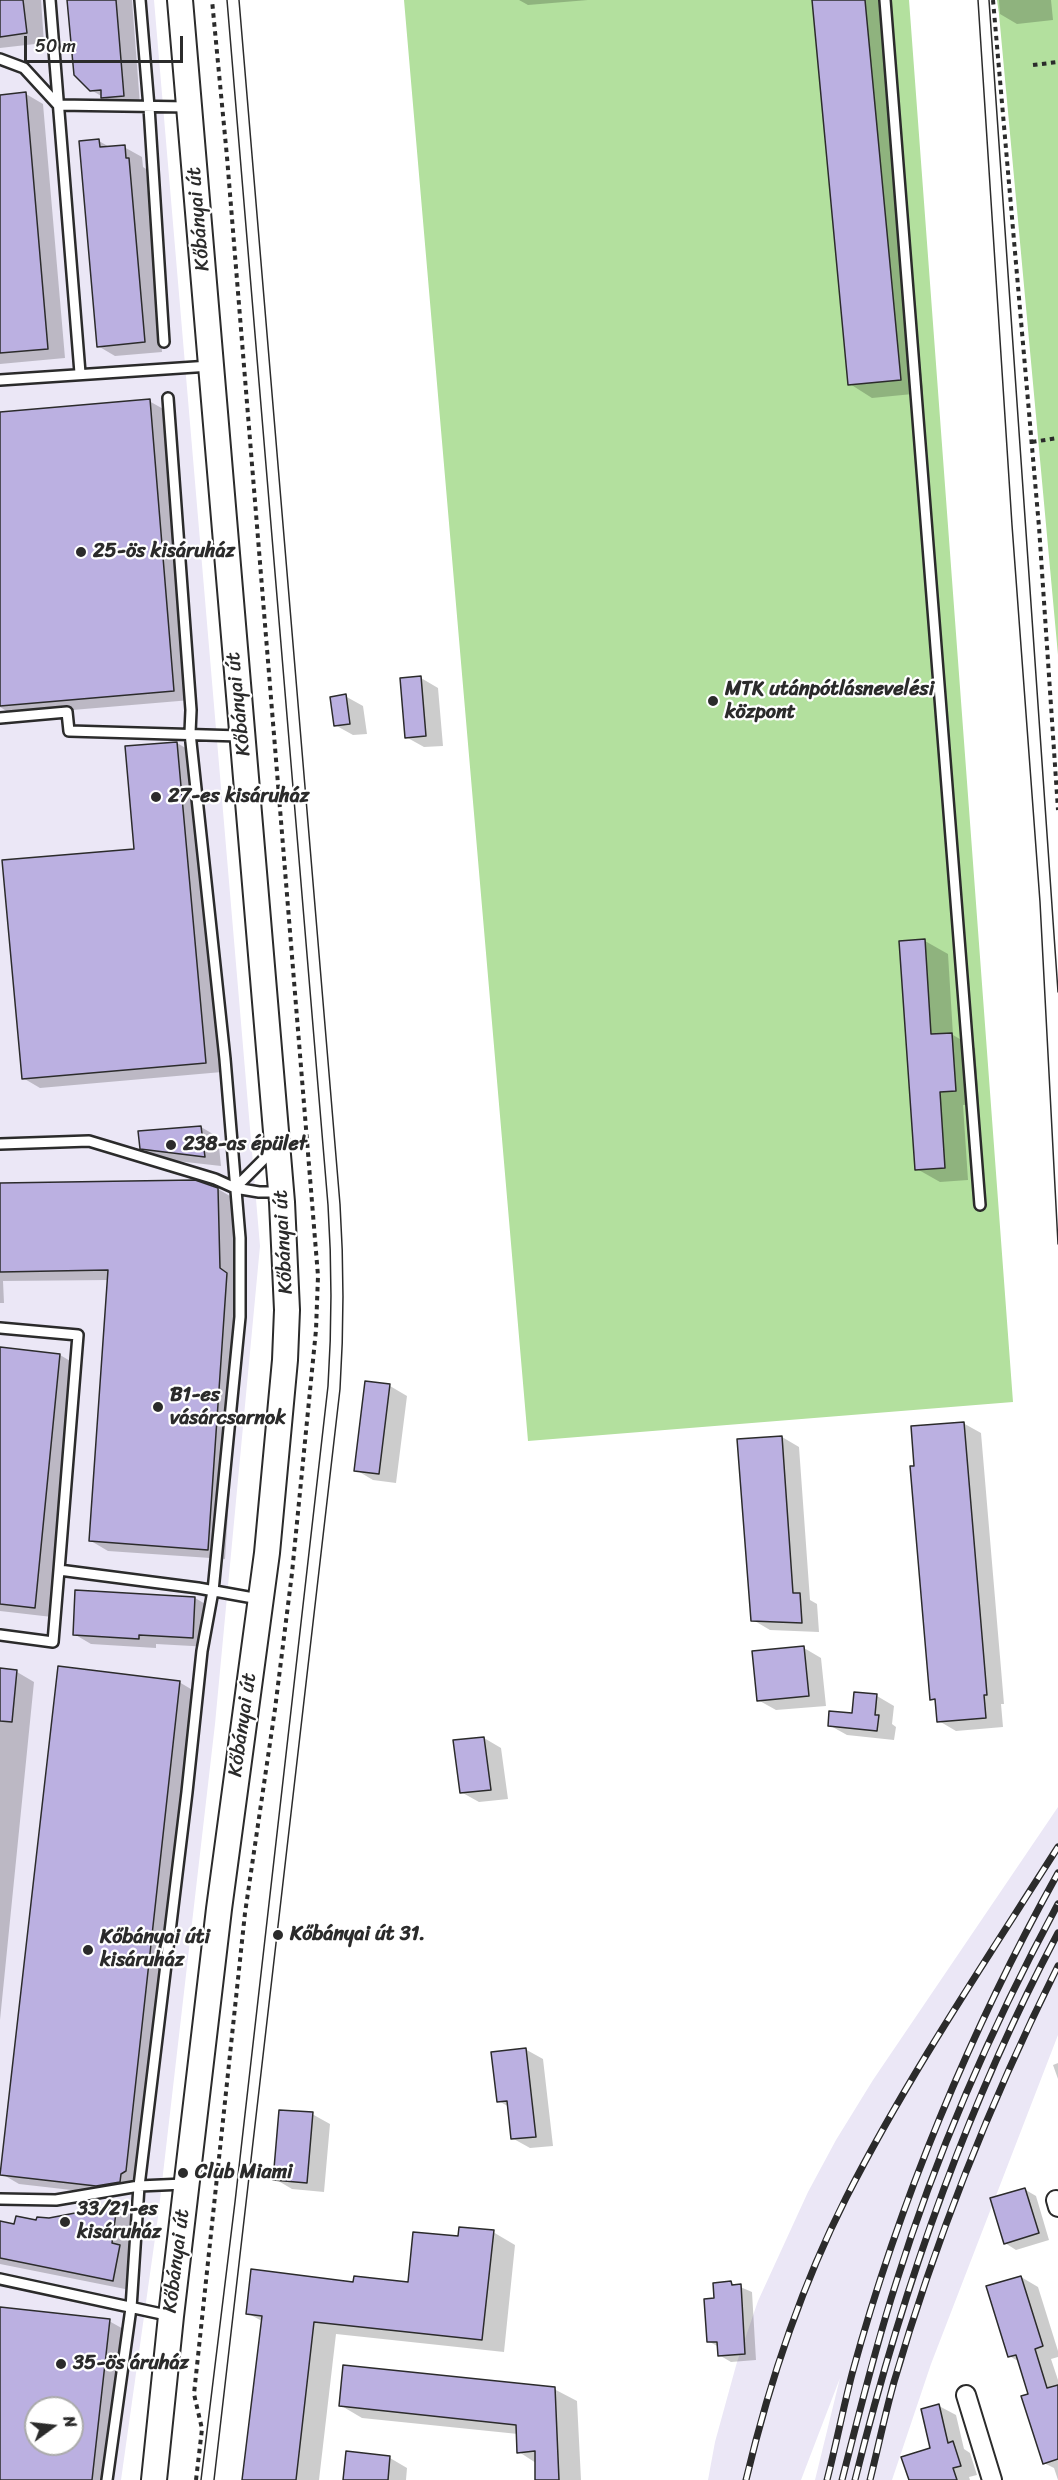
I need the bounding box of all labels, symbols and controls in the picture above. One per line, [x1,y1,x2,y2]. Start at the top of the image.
scale bar [27,24,186,62]
text: 50 m [35,30,76,62]
street label: Kőbányai út [182,166,216,272]
place label: 25-ös kisáruház [93,540,235,564]
marker: 25-ös kisáruház [74,545,88,559]
street label: Kőbányai út [222,651,256,757]
place label: MTK utánpótlásnevelési központ [725,678,934,725]
marker: MTK utánpótlásnevelési központ [706,694,720,708]
place label: 27-es kisáruház [168,785,309,809]
marker: 27-es kisáruház [149,790,163,804]
place label: 238-as épület [183,1133,307,1157]
marker: 238-as épület [164,1138,178,1152]
street label: Kőbányai út [269,1189,299,1295]
place label: B1-es vásárcsarnok [170,1384,286,1431]
marker: B1-es vásárcsarnok [151,1400,165,1414]
street label: Kőbányai út [224,1672,262,1778]
place label: Kőbányai út 31. [290,1923,425,1947]
place label: Kőbányai úti kisáruház [100,1926,210,1973]
marker: Kőbányai út 31. [271,1928,285,1942]
marker: Kőbányai úti kisáruház [81,1943,95,1957]
place label: Club Miami [195,2161,293,2185]
marker: Club Miami [176,2166,190,2180]
place label: 33/21-es kisáruház [77,2198,161,2245]
street label: Kőbányai út [159,2208,195,2314]
marker: 33/21-es kisáruház [58,2215,72,2229]
place label: 35-ös áruház [73,2352,189,2376]
marker: 35-ös áruház [54,2357,68,2371]
north arrow [24,2396,84,2456]
text: N [54,2413,85,2431]

